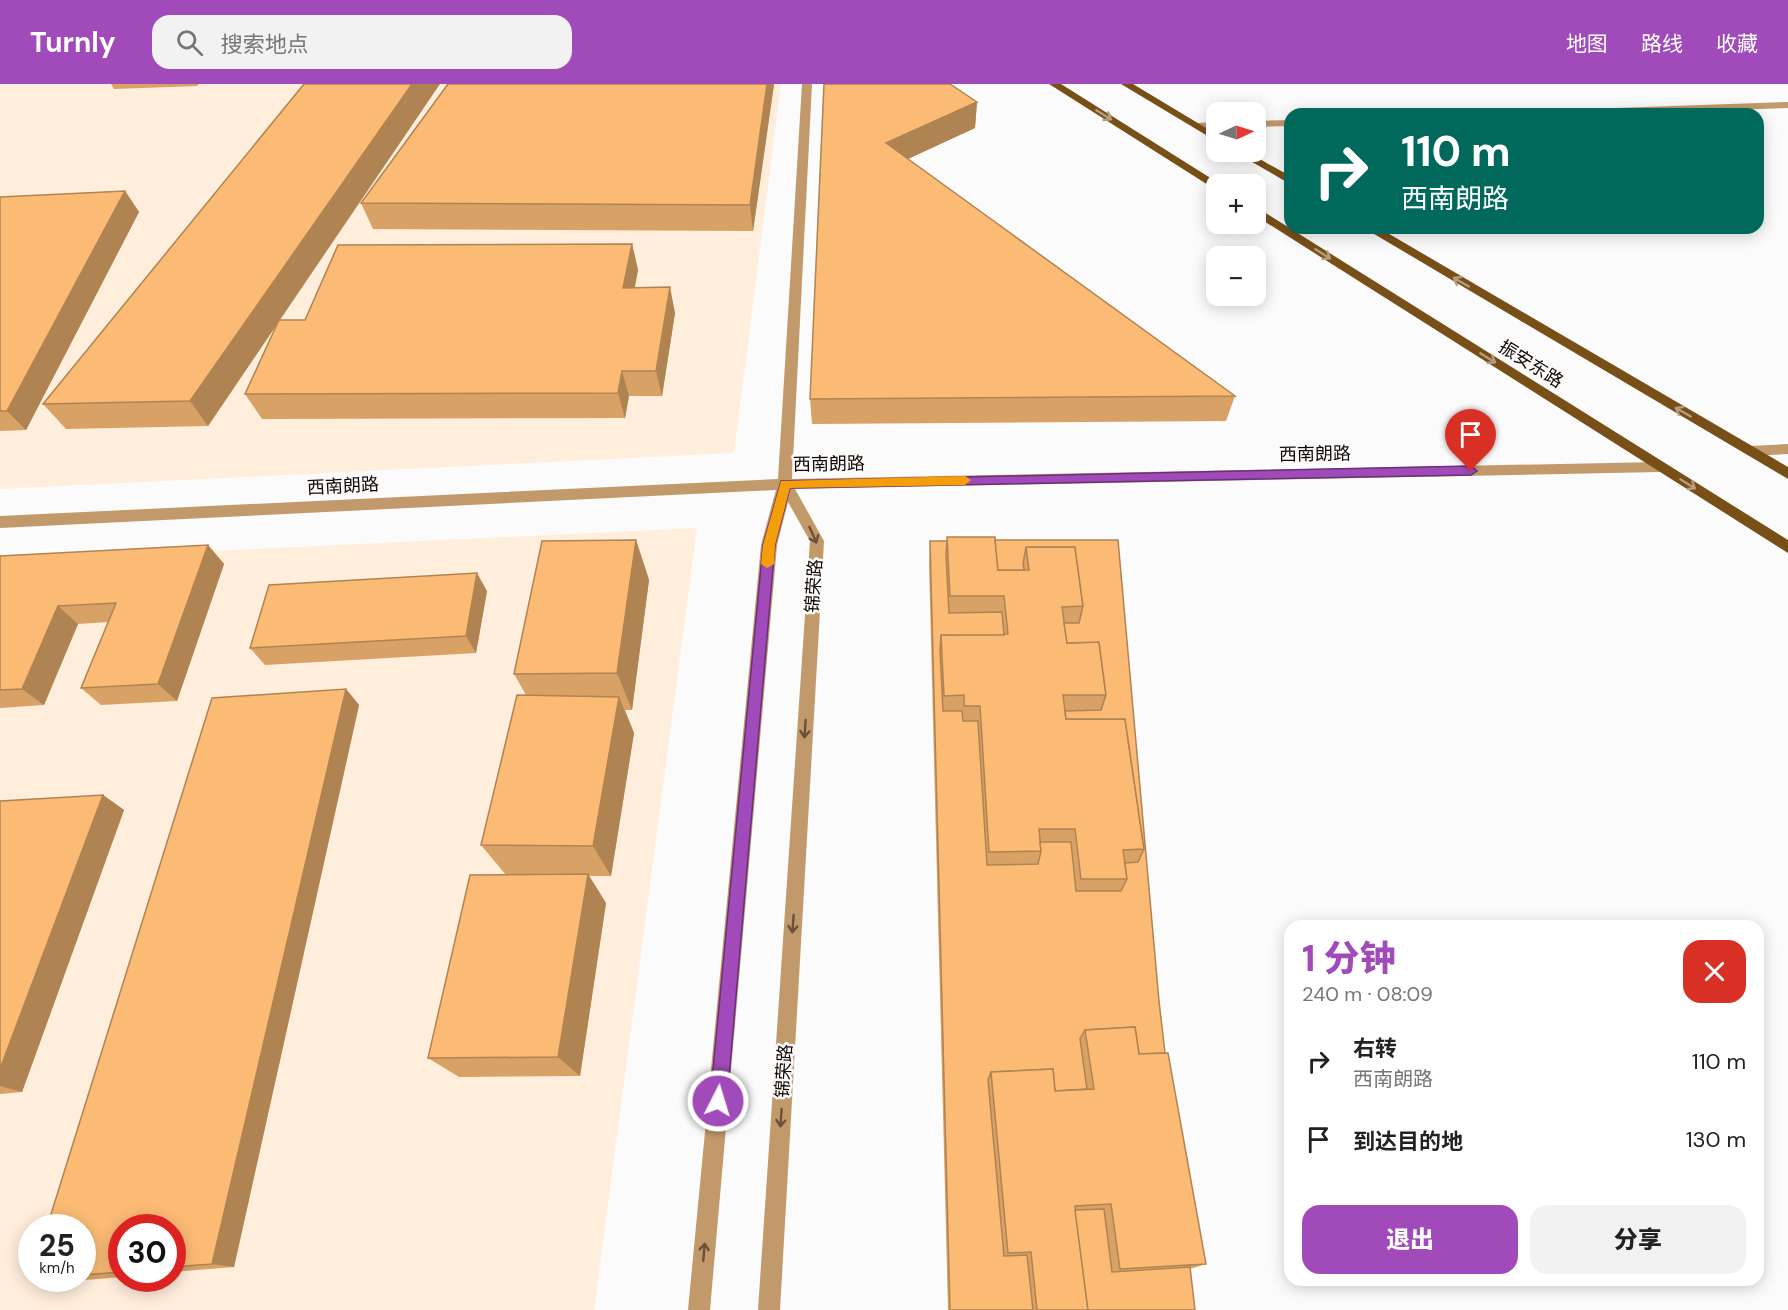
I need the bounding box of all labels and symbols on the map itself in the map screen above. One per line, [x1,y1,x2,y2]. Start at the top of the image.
north arrow [1206,102,1266,162]
one-way arrow [1095,109,1112,122]
one-way arrow [1314,248,1331,260]
one-way arrow [1453,275,1470,287]
street label: 振安东路 [1494,335,1568,393]
one-way arrow [1479,352,1495,364]
one-way arrow [1675,406,1692,418]
pin [1445,409,1496,471]
street label: 西南朗路 [1279,441,1351,467]
street label: 西南朗路 [793,451,865,477]
street label: 西南朗路 [306,472,380,500]
one-way arrow [1679,479,1696,491]
one-way arrow [807,526,819,544]
street label: 锦荣路 [800,558,828,614]
one-way arrow [800,718,811,738]
one-way arrow [788,913,799,933]
street label: 锦荣路 [770,1043,798,1099]
position arrow [686,1069,750,1133]
one-way arrow [776,1108,787,1128]
speed limit sign: 30 [108,1214,186,1292]
one-way arrow [699,1242,710,1262]

